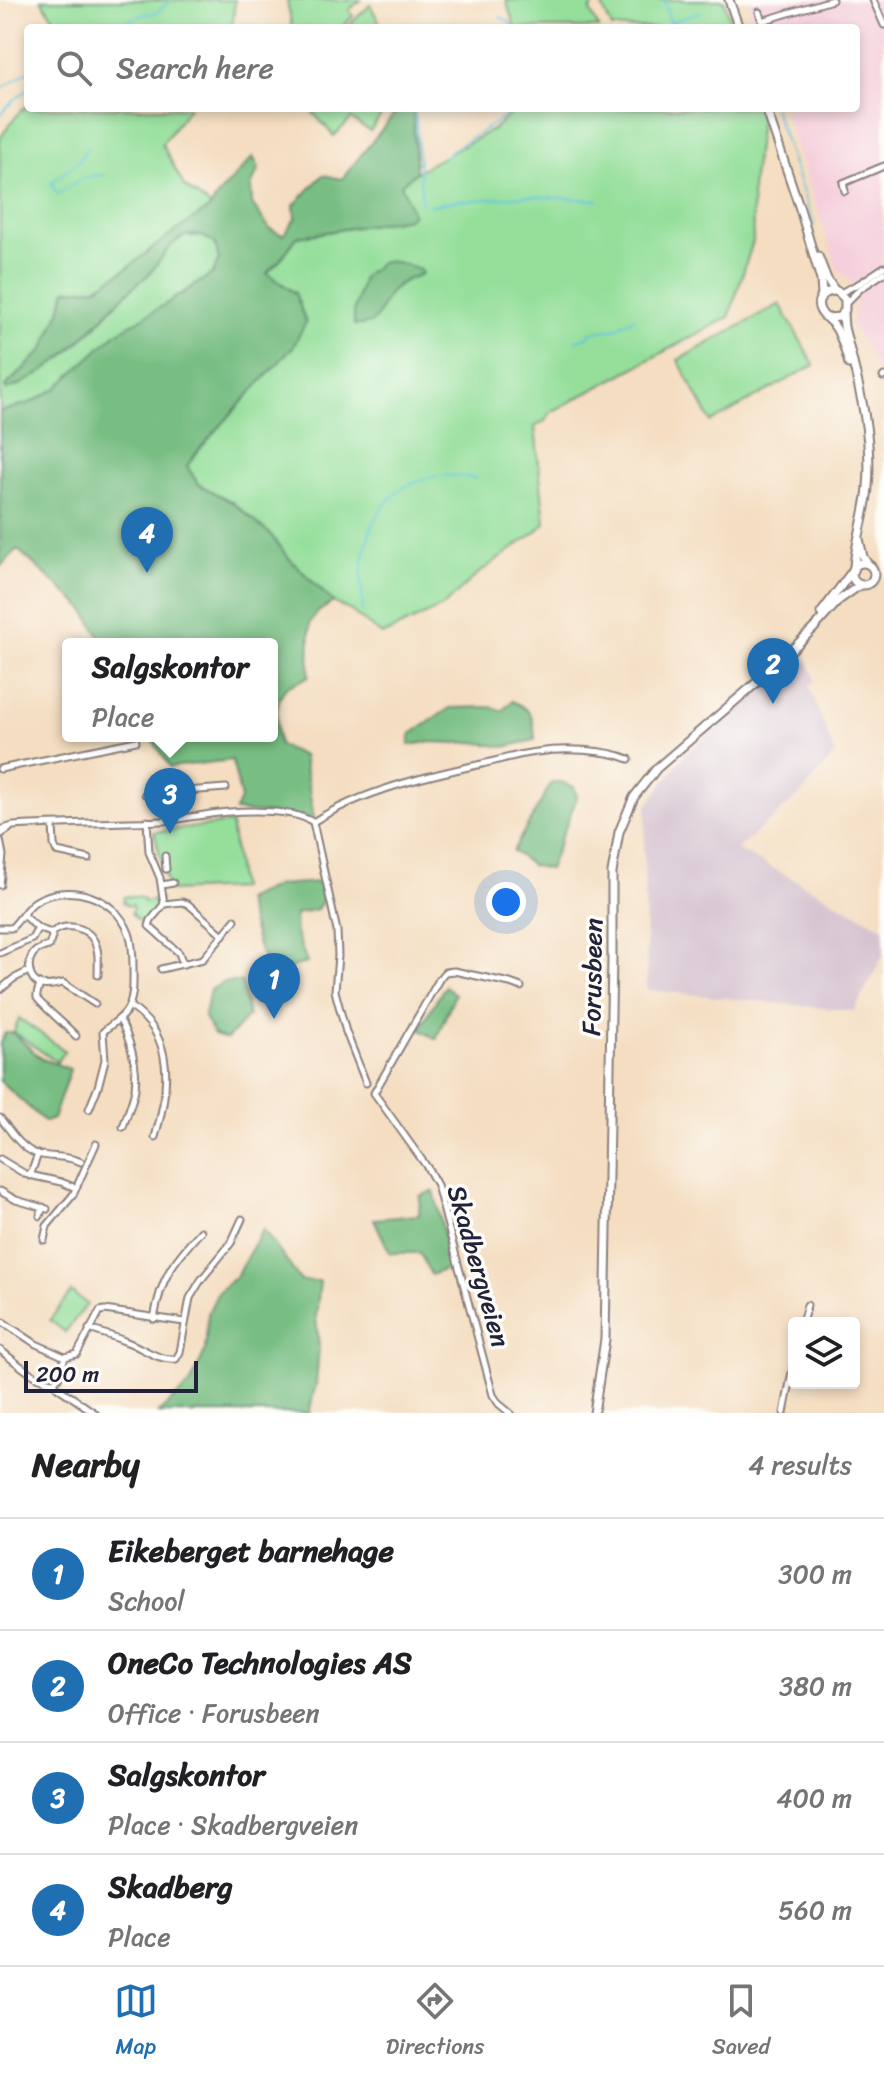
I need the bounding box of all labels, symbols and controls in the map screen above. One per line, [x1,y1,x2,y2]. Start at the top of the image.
search box [24,24,860,112]
text: Search here [116,41,274,95]
icon: search [52,46,96,90]
pin: 4 [121,507,173,573]
popup [62,638,278,742]
pin: 2 [747,638,799,704]
text: Salgskontor [92,640,248,694]
text: Place [92,694,154,740]
pin: 3 [144,768,196,834]
your location [486,882,526,922]
street label: Forusbeen [568,918,616,1036]
pin: 1 [248,953,300,1019]
street label: Skadbergveien [434,1179,524,1353]
map controls [788,1317,860,1389]
button: layers [788,1317,860,1389]
text: 200 m [36,1355,99,1394]
scale bar [24,1357,198,1393]
text: Nearby [32,1435,140,1495]
text: 4 results [748,1442,852,1488]
text: Eikeberget barnehage [108,1524,394,1578]
text: 1 [52,1551,64,1597]
text: 300 m [778,1551,852,1597]
text: School [108,1578,185,1624]
text: OneCo Technologies AS [108,1636,412,1690]
text: 2 [50,1663,66,1709]
text: 380 m [779,1663,852,1709]
text: Office · Forusbeen [108,1690,320,1736]
text: Salgskontor [108,1748,264,1802]
text: 3 [51,1775,65,1821]
text: 400 m [776,1775,852,1821]
text: Place · Skadbergveien [108,1802,358,1848]
text: Skadberg [108,1860,233,1914]
text: 4 [50,1887,66,1933]
text: 560 m [778,1887,852,1933]
text: Place [108,1914,171,1960]
tab: Map [114,1979,158,2066]
tab: Directions [386,1979,484,2066]
tab: Saved [712,1979,770,2066]

